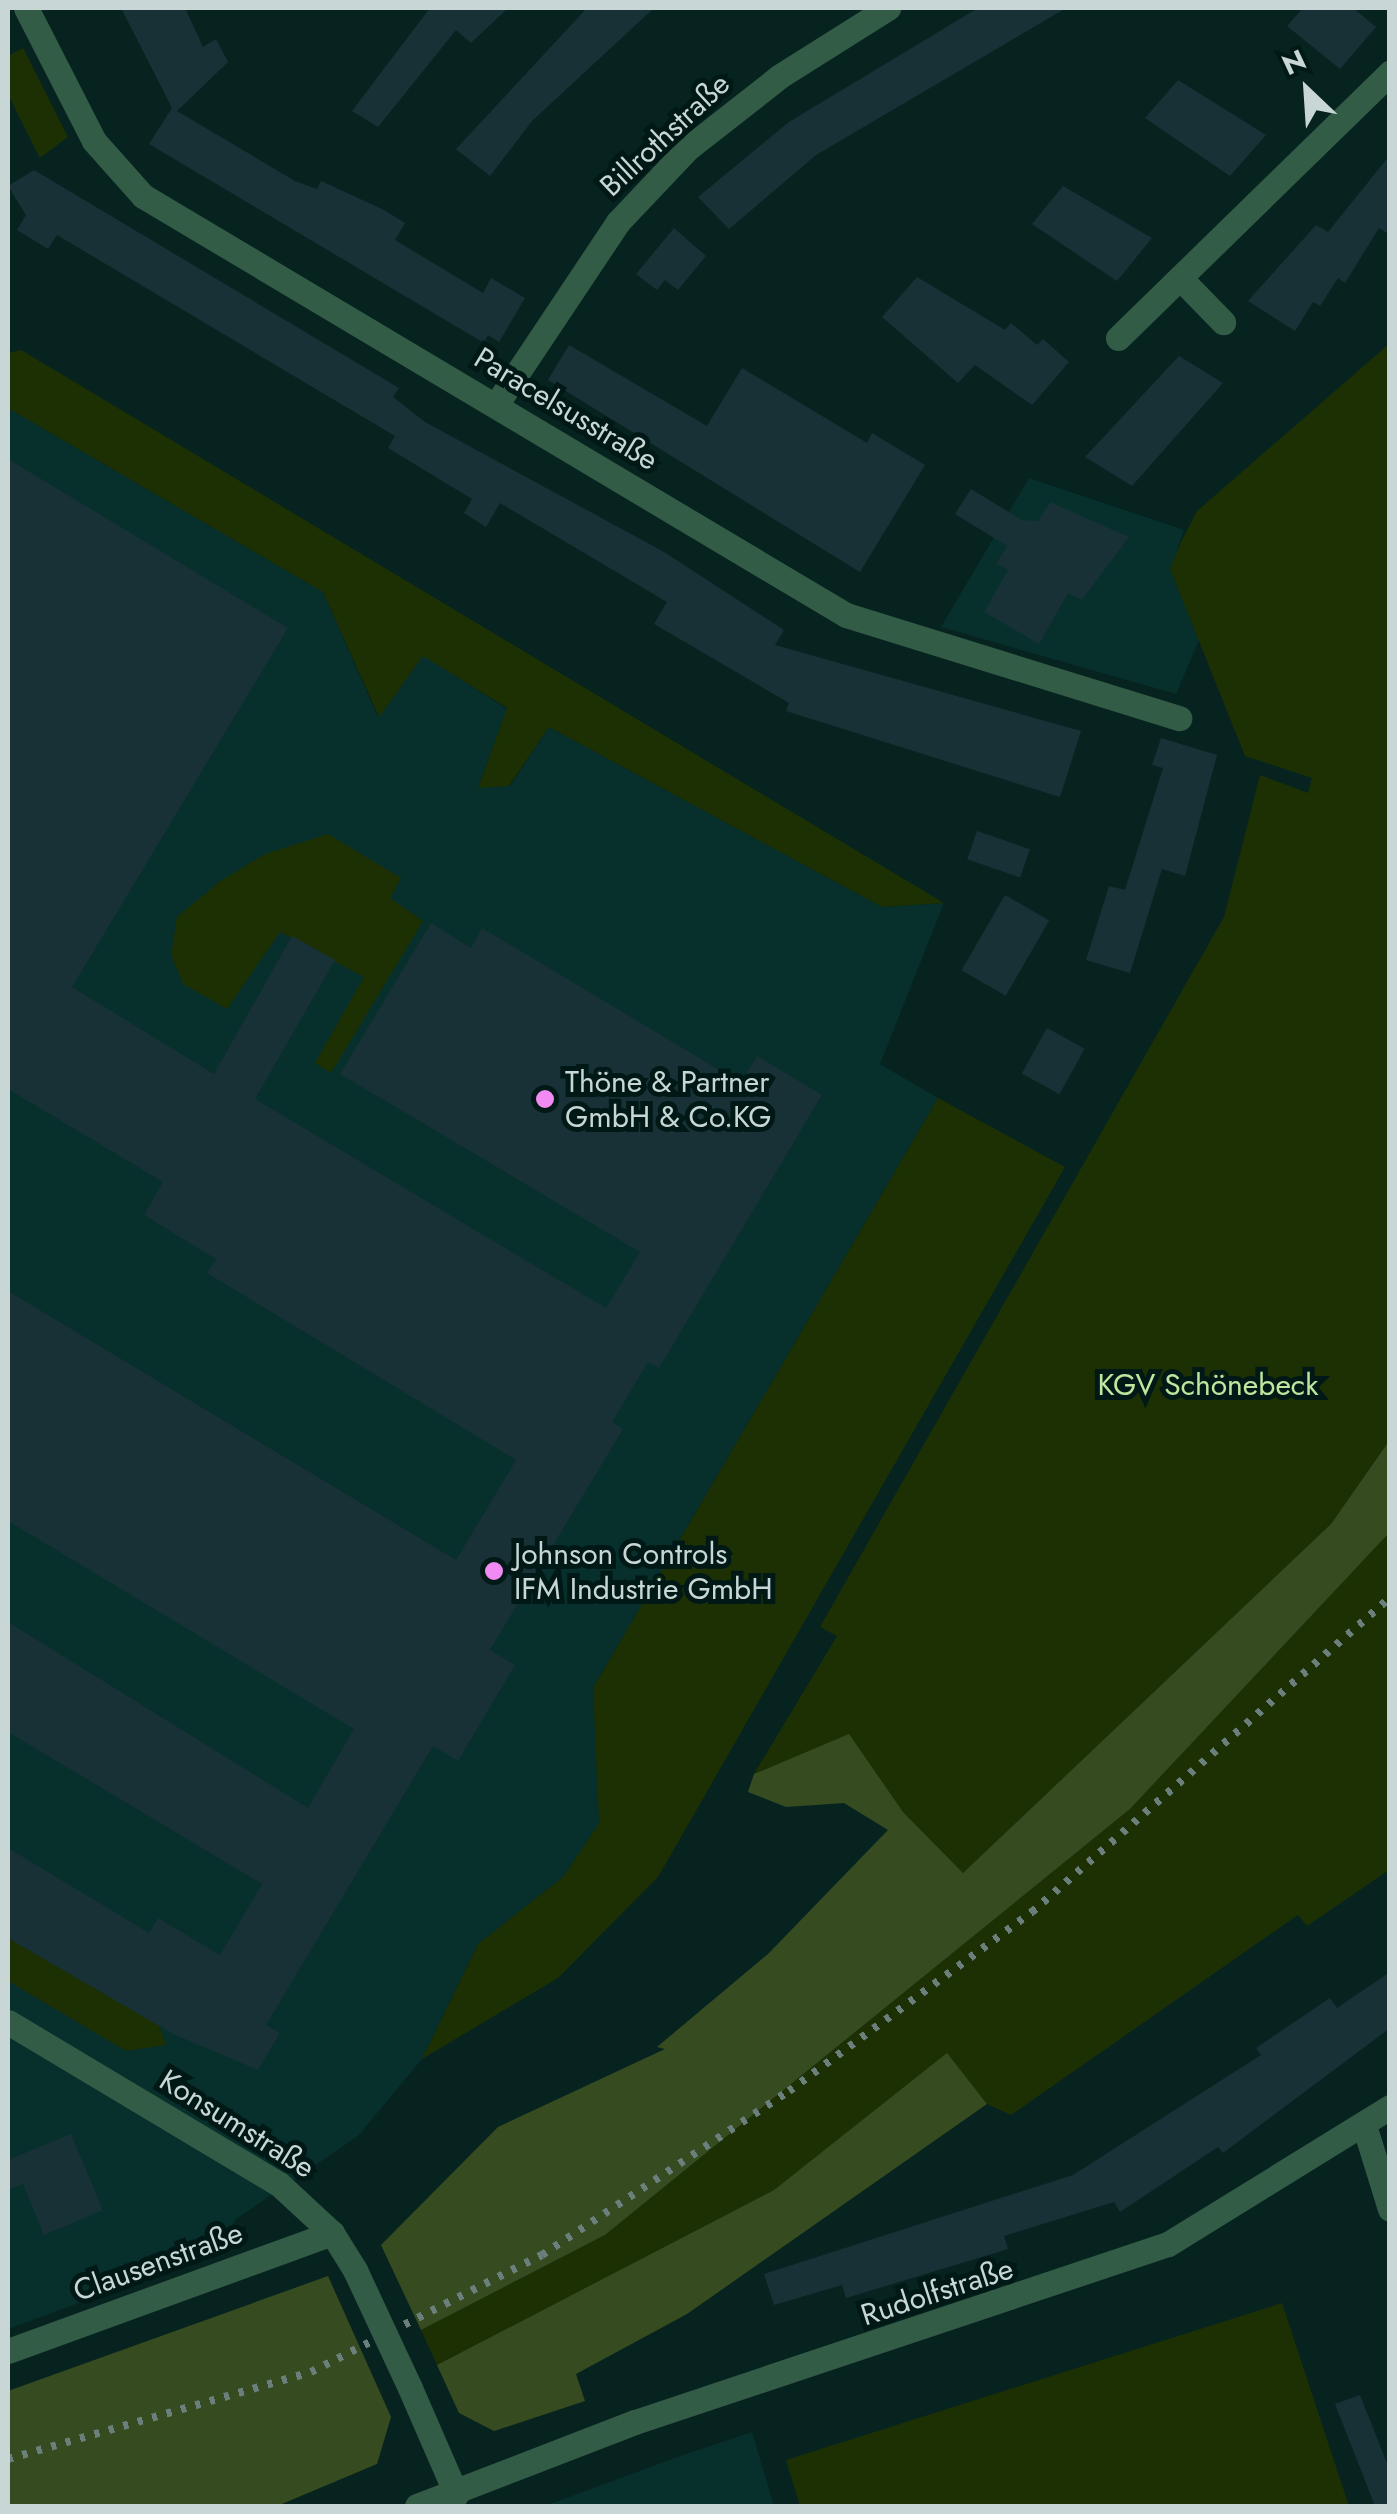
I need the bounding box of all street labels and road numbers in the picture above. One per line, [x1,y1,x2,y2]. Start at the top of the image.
street label: Billrothstraße [593,66,737,204]
street label: Paracelsusstraße [468,340,664,478]
street label: Konsumstraße [153,2062,321,2186]
street label: Clausenstraße [69,2215,247,2309]
street label: Rudolfstraße [856,2250,1018,2334]

